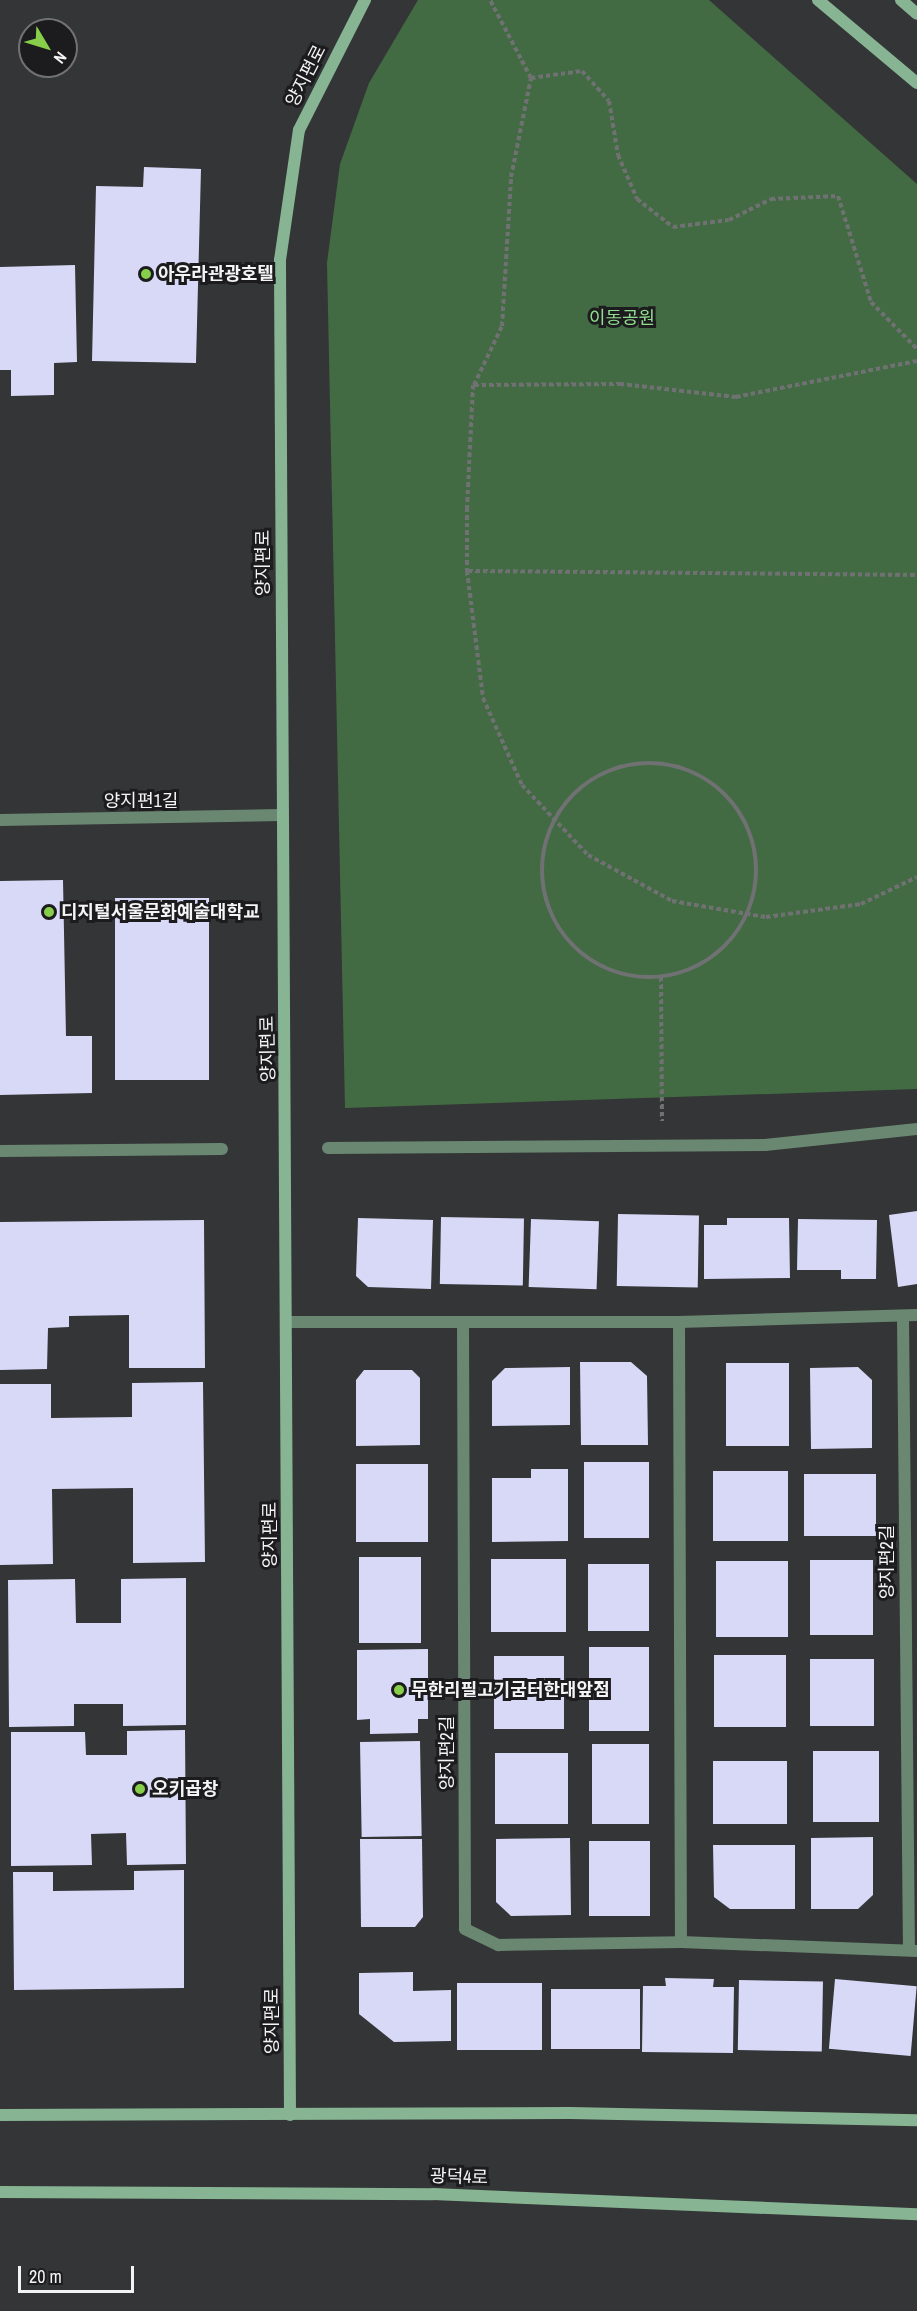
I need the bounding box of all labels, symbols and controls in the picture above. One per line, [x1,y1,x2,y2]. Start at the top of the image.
north arrow [18,18,78,78]
street label: 양지편로 [281,42,331,110]
text: N [49,47,72,68]
place label: 아우라관광호텔 [158,263,274,285]
marker: 아우라관광호텔 [139,267,153,281]
park label: 이동공원 [589,307,655,329]
street label: 양지편로 [252,530,274,596]
street label: 양지편1길 [104,790,178,812]
place label: 디지털서울문화예술대학교 [61,901,260,923]
marker: 디지털서울문화예술대학교 [42,905,56,919]
street label: 양지편로 [257,1016,279,1082]
street label: 양지편로 [259,1502,281,1568]
street label: 양지편2길 [876,1525,898,1599]
place label: 무한리필고기굼터한대앞점 [411,1679,610,1701]
marker: 무한리필고기굼터한대앞점 [392,1683,406,1697]
street label: 양지편2길 [436,1716,458,1790]
place label: 오키곱창 [152,1778,218,1800]
marker: 오키곱창 [133,1782,147,1796]
street label: 양지편로 [261,1988,283,2054]
street label: 광덕4로 [430,2165,488,2189]
scale bar [21,2254,136,2292]
text: 20 m [29,2264,62,2289]

